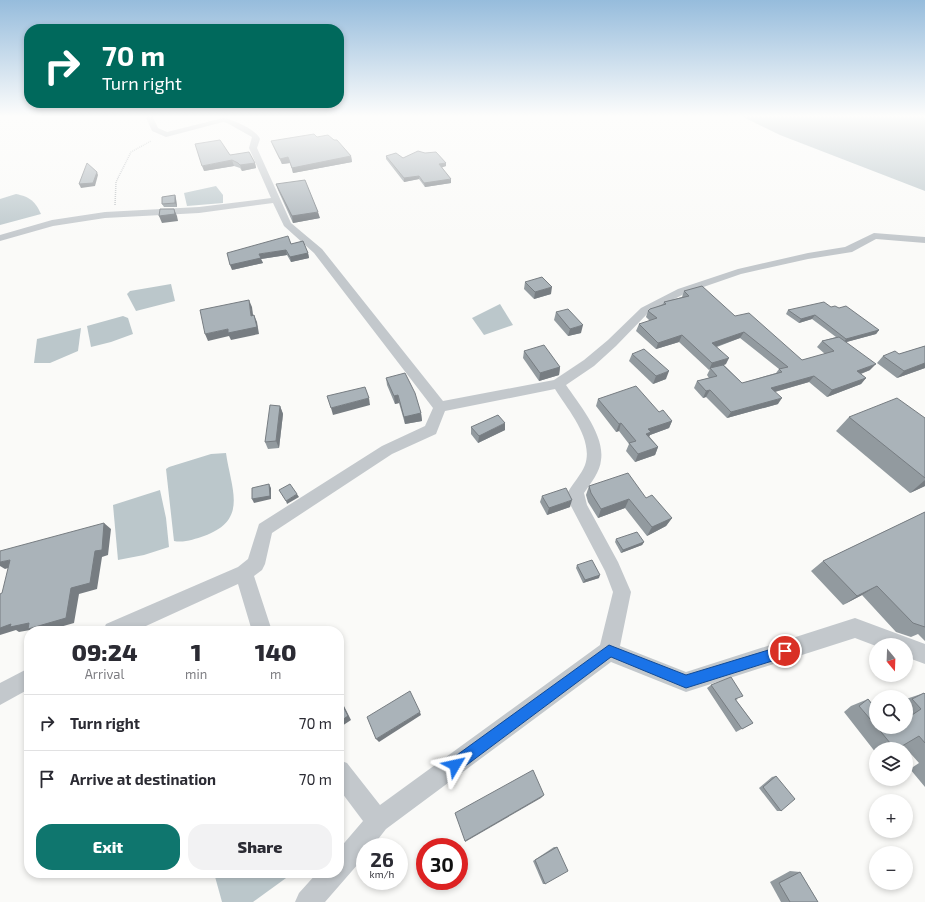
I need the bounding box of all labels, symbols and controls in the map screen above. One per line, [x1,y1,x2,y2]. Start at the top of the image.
text: 70 m [102,38,165,72]
icon: right [36,40,88,92]
text: Turn right [102,72,182,94]
pin [768,634,802,668]
text: 09:24 [71,637,138,666]
text: 1 [191,637,202,666]
text: 140 [255,637,297,666]
north arrow [869,638,913,682]
map controls [869,638,913,890]
icon: arrive [774,640,796,662]
text: Arrival [85,666,124,682]
text: min [185,666,207,682]
text: m [270,666,281,682]
button: search [869,690,913,734]
icon: right [36,712,58,734]
text: Turn right [70,714,140,732]
text: 70 m [299,714,332,732]
button: layers [869,742,913,786]
position arrow [434,744,476,786]
icon: arrive [36,768,58,790]
text: Arrive at destination [70,770,216,788]
text: 70 m [299,770,332,788]
button: + [869,794,913,838]
button: Exit [36,824,180,870]
button: Share [188,824,332,870]
speed limit sign: 30 [416,838,468,890]
button: − [869,846,913,890]
text: 26 [370,847,394,871]
text: km/h [370,868,394,880]

